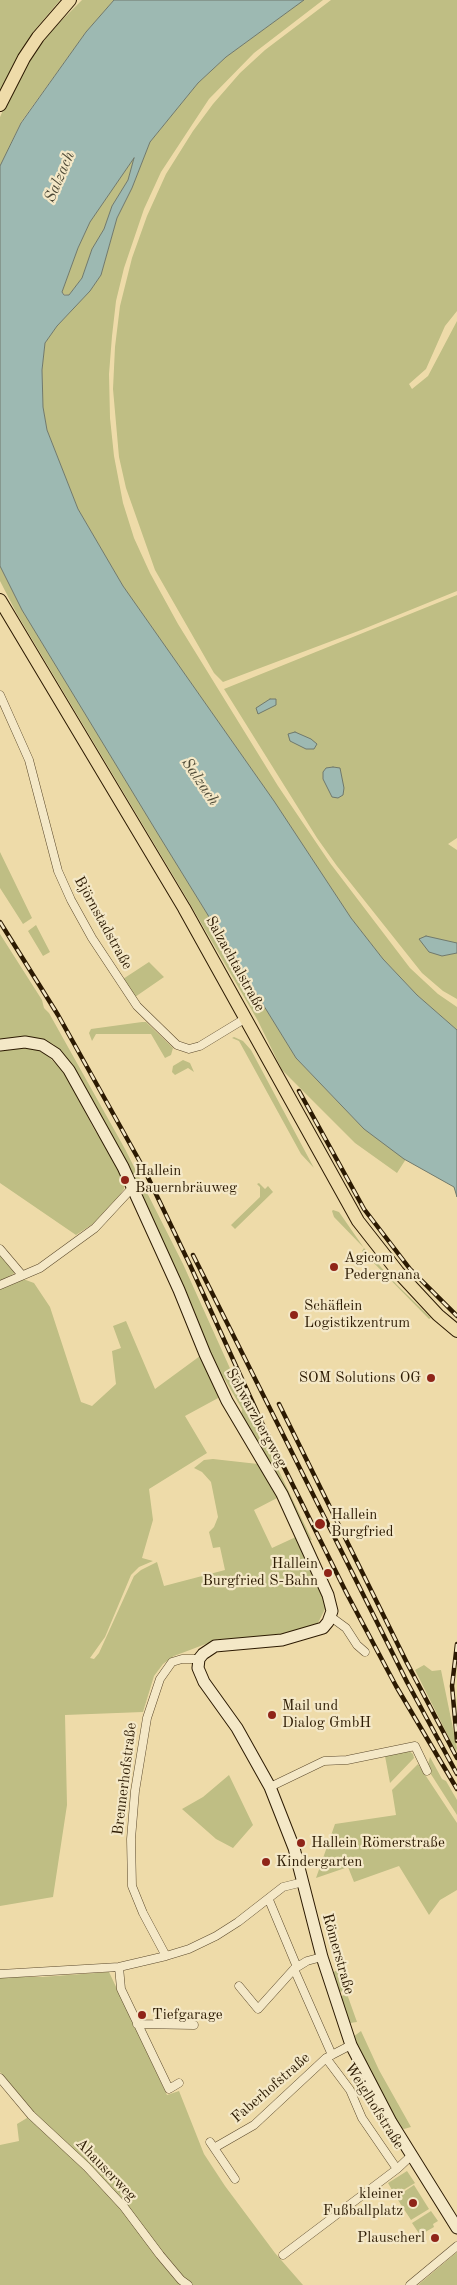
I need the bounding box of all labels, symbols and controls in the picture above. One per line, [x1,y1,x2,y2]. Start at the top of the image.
water label: Salzach [41,149,79,205]
water label: Salzach [177,754,223,810]
street label: Björnstadstraße [70,873,136,973]
street label: Salzachtalstraße [201,913,269,1015]
place label: Hallein Bauernbräuweg [135,1162,237,1197]
marker: Hallein Bauernbräuweg [119,1174,131,1186]
place label: Agicom Pedergnana [344,1249,420,1284]
marker: Agicom Pedergnana [328,1261,340,1273]
place label: Schäflein Logistikzentrum [304,1297,410,1332]
marker: Schäflein Logistikzentrum [288,1309,300,1321]
street label: Schwarzbergweg [221,1366,291,1470]
place label: SOM Solutions OG [299,1369,421,1387]
marker: SOM Solutions OG [425,1372,437,1384]
place label: Hallein Burgfried [331,1506,393,1541]
marker: Hallein Burgfried [313,1517,327,1531]
place label: Hallein Burgfried S-Bahn [202,1555,318,1590]
marker: Hallein Burgfried S-Bahn [322,1567,334,1579]
place label: Mail und Dialog GmbH [282,1697,371,1732]
marker: Mail und Dialog GmbH [266,1709,278,1721]
street label: Brennerhofstraße [109,1722,141,1836]
place label: Hallein Römerstraße [311,1834,445,1852]
marker: Hallein Römerstraße [295,1837,307,1849]
place label: Kindergarten [276,1853,362,1871]
marker: Kindergarten [260,1856,272,1868]
street label: Römerstraße [318,1912,358,1996]
place label: Tiefgarage [152,2006,223,2024]
marker: Tiefgarage [136,2009,148,2021]
street label: Faberhofstraße [228,2049,314,2127]
street label: Weiglhofstraße [340,2060,408,2152]
street label: Ahauserweg [72,2135,140,2205]
place label: kleiner Fußballplatz [323,2185,403,2220]
marker: kleiner Fußballplatz [407,2197,419,2209]
place label: Plauscherl [357,2229,425,2247]
marker: Plauscherl [429,2232,441,2244]

